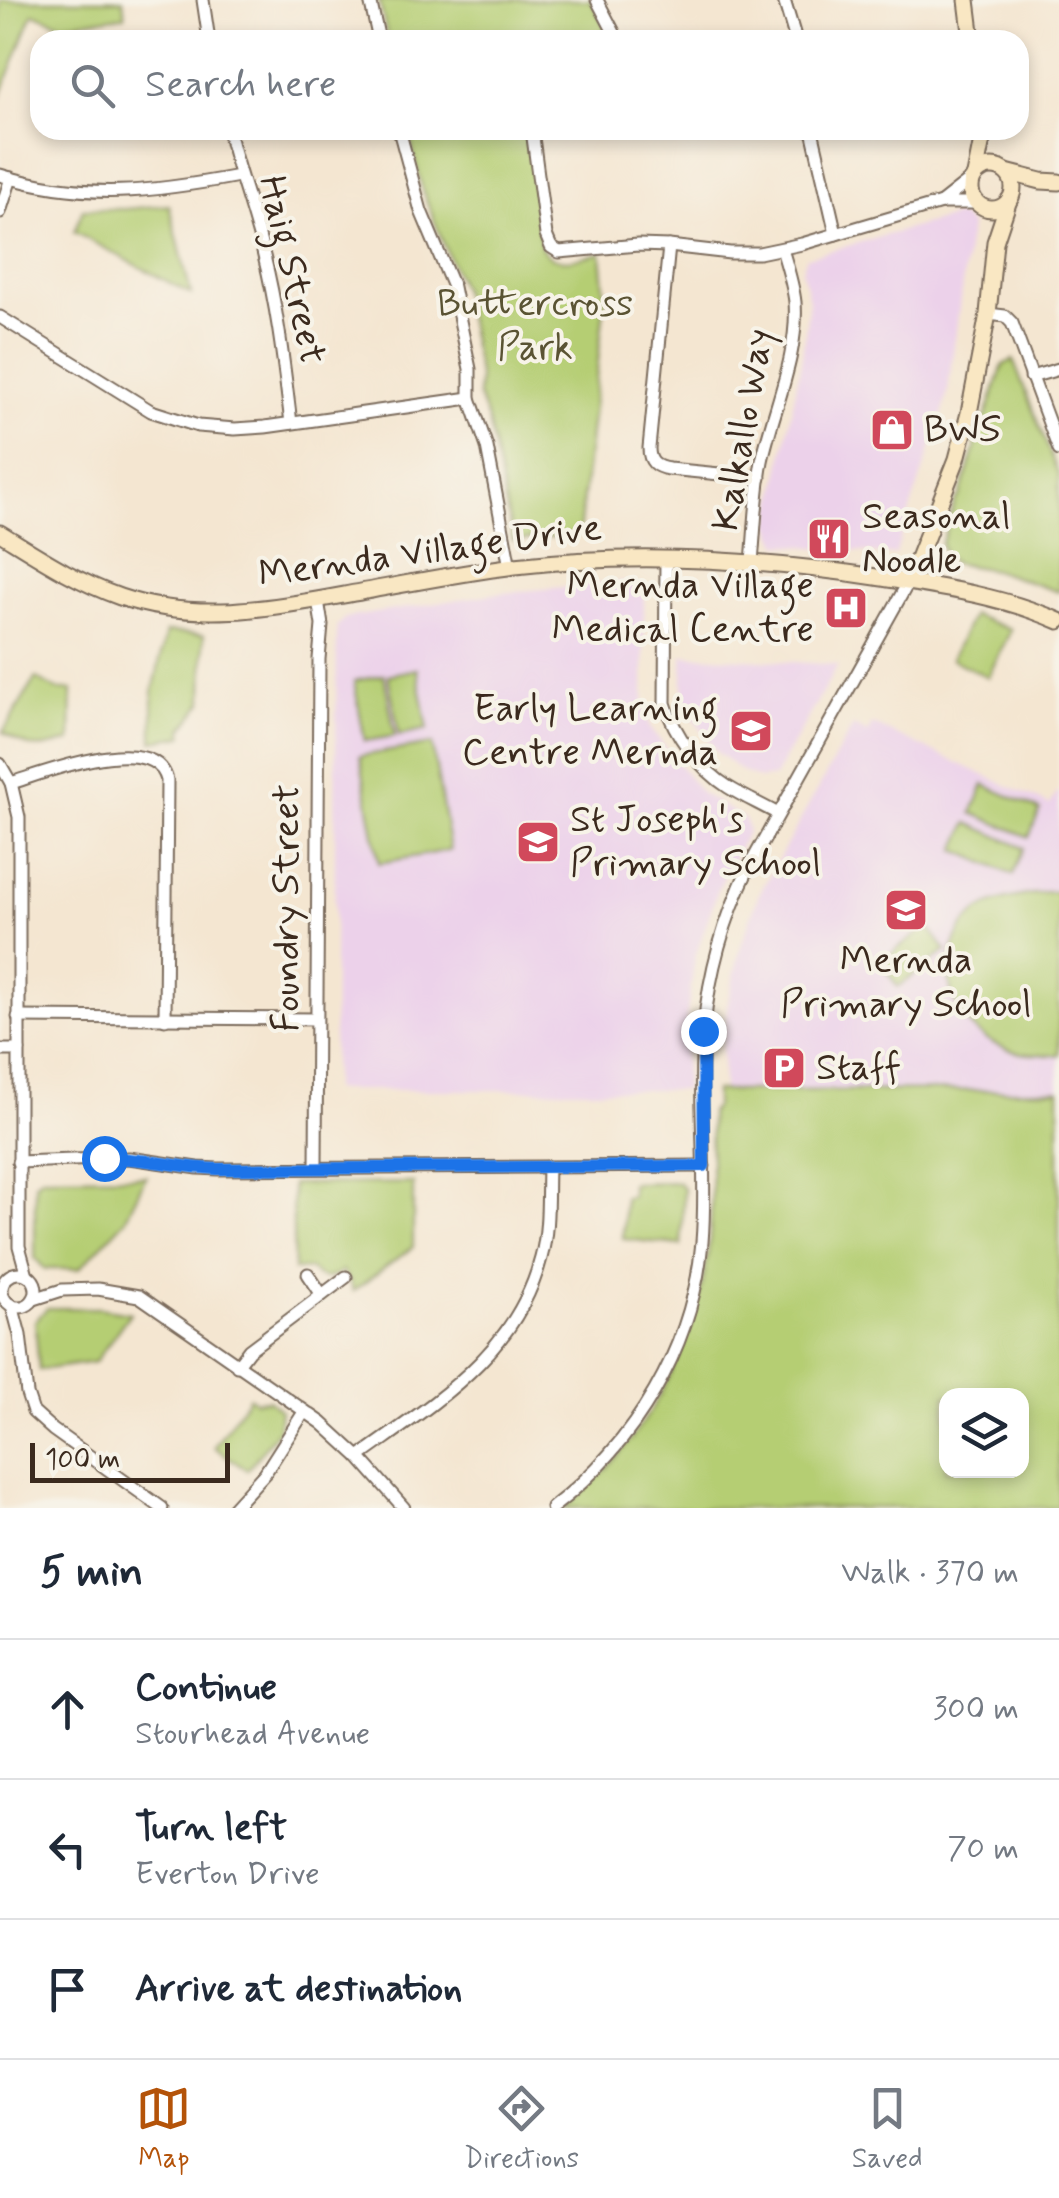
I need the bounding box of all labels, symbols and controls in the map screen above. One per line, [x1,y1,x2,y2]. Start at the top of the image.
search box [30,30,1029,140]
icon: search [65,58,120,113]
text: Search here [145,61,336,110]
street label: Haig Street [242,171,336,370]
park label: Buttercross Park [437,280,633,373]
street label: Kalkallo Way [702,325,786,535]
place label: BWS [924,406,1001,455]
shop icon: BWS [869,407,915,453]
place label: Seasonal Noodle [862,493,1011,586]
street label: Mernda Village Drive [255,504,605,604]
restaurant icon: Seasonal Noodle [806,516,852,562]
place label: Mernda Village Medical Centre [552,562,814,655]
hospital icon: Mernda Village Medical Centre [823,585,869,631]
place label: Early Learning Centre Mernda [462,685,718,778]
school or university icon: Early Learning Centre Mernda [728,708,774,754]
street label: Foundry Street [263,784,312,1032]
place label: St Joseph's Primary School [570,796,821,889]
school or university icon: St Joseph's Primary School [515,819,561,865]
school or university icon: Mernda Primary School [883,887,929,933]
place label: Mernda Primary School [780,937,1032,1030]
route end [681,1009,727,1055]
place label: Staff [816,1044,901,1093]
parking icon: Staff [761,1045,807,1091]
route start [82,1136,128,1182]
map controls [939,1388,1029,1478]
button: layers [939,1388,1029,1478]
scale bar [30,1438,230,1482]
text: 100 m [45,1442,120,1479]
text: 5 min [40,1546,143,1601]
text: Walk · 370 m [841,1552,1019,1594]
text: Continue [135,1664,277,1713]
icon: ahead [40,1682,95,1737]
text: 300 m [933,1688,1019,1730]
text: Stourhead Avenue [135,1713,370,1755]
text: Turn left [135,1804,287,1853]
icon: left [40,1822,95,1877]
text: 70 m [947,1828,1019,1870]
text: Everton Drive [135,1853,320,1895]
icon: arrive [40,1962,95,2017]
text: Arrive at destination [135,1965,462,2014]
tab: Map [136,2081,191,2178]
tab: Directions [464,2081,579,2178]
tab: Saved [852,2081,923,2178]

